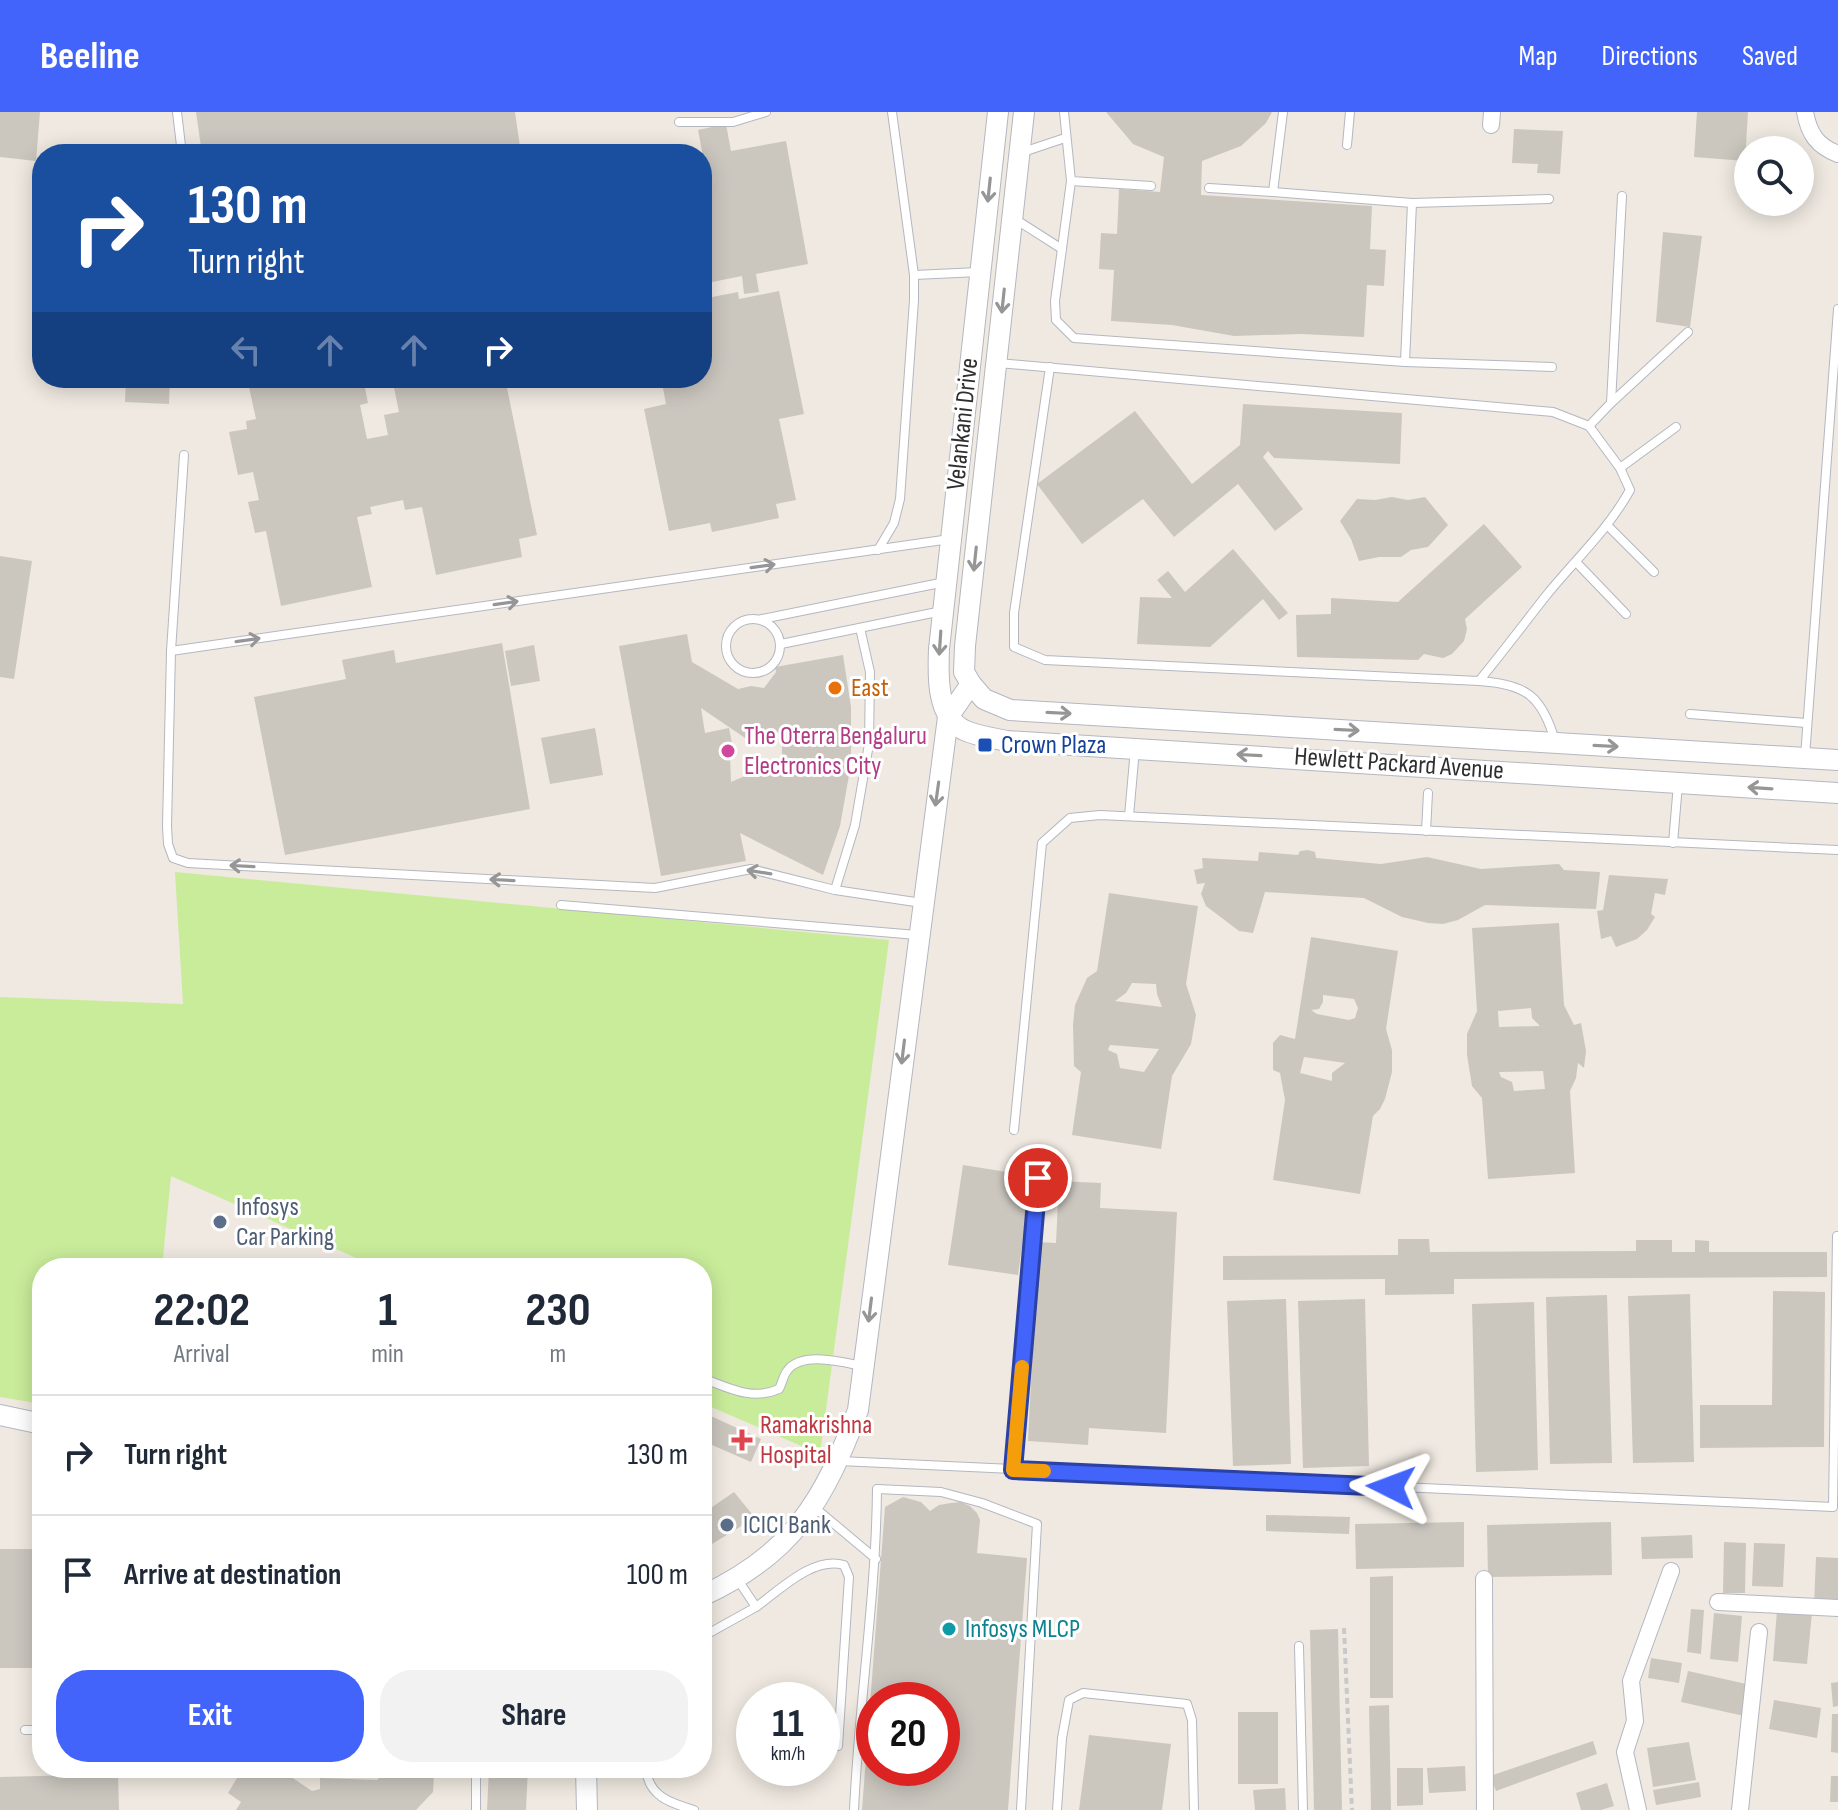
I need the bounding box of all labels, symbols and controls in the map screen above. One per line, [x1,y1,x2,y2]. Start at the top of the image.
text: Beeline [40,34,140,79]
text: Map [1519,40,1558,73]
text: Directions [1602,40,1698,73]
text: Saved [1742,40,1798,73]
map controls [1734,136,1814,216]
button: search [1734,136,1814,216]
text: 130 m [188,173,308,240]
icon: right [56,176,160,280]
one-way arrow [982,176,997,202]
text: Turn right [188,241,305,284]
one-way arrow [996,287,1011,314]
icon: left [224,328,268,372]
icon: ahead [308,328,352,372]
icon: ahead [392,328,436,372]
icon: right [476,328,520,372]
street label: Velankani Drive [941,356,985,492]
one-way arrow [967,545,982,572]
one-way arrow [750,558,775,573]
one-way arrow [492,595,518,610]
one-way arrow [932,629,947,656]
one-way arrow [235,632,260,647]
place label: East [851,673,889,704]
marker: East [826,679,844,697]
one-way arrow [1045,706,1072,721]
place label: The Oterra Bengaluru Electronics City [744,721,927,782]
one-way arrow [1333,723,1360,738]
place label: Crown Plaza [1001,730,1106,761]
marker: Crown Plaza [976,736,994,754]
one-way arrow [1592,739,1619,754]
street label: Hewlett Packard Avenue [1293,741,1505,787]
marker: The Oterra Bengaluru Electronics City [719,742,737,760]
one-way arrow [1236,747,1263,762]
one-way arrow [1747,780,1774,795]
one-way arrow [929,781,944,806]
one-way arrow [229,858,256,873]
one-way arrow [747,864,773,879]
one-way arrow [489,872,516,887]
one-way arrow [895,1038,910,1065]
pin [1004,1144,1072,1212]
icon: arrive [1016,1156,1060,1200]
place label: Infosys Car Parking [236,1192,334,1253]
marker: Infosys Car Parking [211,1213,229,1231]
text: 22:02 [153,1282,250,1339]
text: 1 [378,1282,397,1339]
text: 230 [525,1282,591,1339]
one-way arrow [862,1297,877,1322]
text: Arrival [174,1339,230,1370]
text: min [371,1339,404,1370]
text: m [550,1339,566,1370]
place label: Ramakrishna Hospital [760,1410,872,1471]
marker: Ramakrishna Hospital [731,1429,753,1451]
icon: right [56,1433,100,1477]
text: Turn right [124,1437,227,1473]
text: 130 m [628,1437,688,1473]
position arrow [1349,1445,1433,1529]
place label: ICICI Bank [743,1510,831,1541]
marker: ICICI Bank [718,1516,736,1534]
icon: arrive [56,1553,100,1597]
text: Arrive at destination [124,1557,341,1593]
text: 100 m [627,1557,688,1593]
place label: Infosys MLCP [965,1614,1080,1645]
marker: Infosys MLCP [940,1620,958,1638]
button: Exit [56,1670,364,1762]
button: Share [380,1670,688,1762]
speed limit sign: 20 [856,1682,960,1786]
text: 11 [772,1700,804,1748]
text: km/h [771,1742,805,1766]

